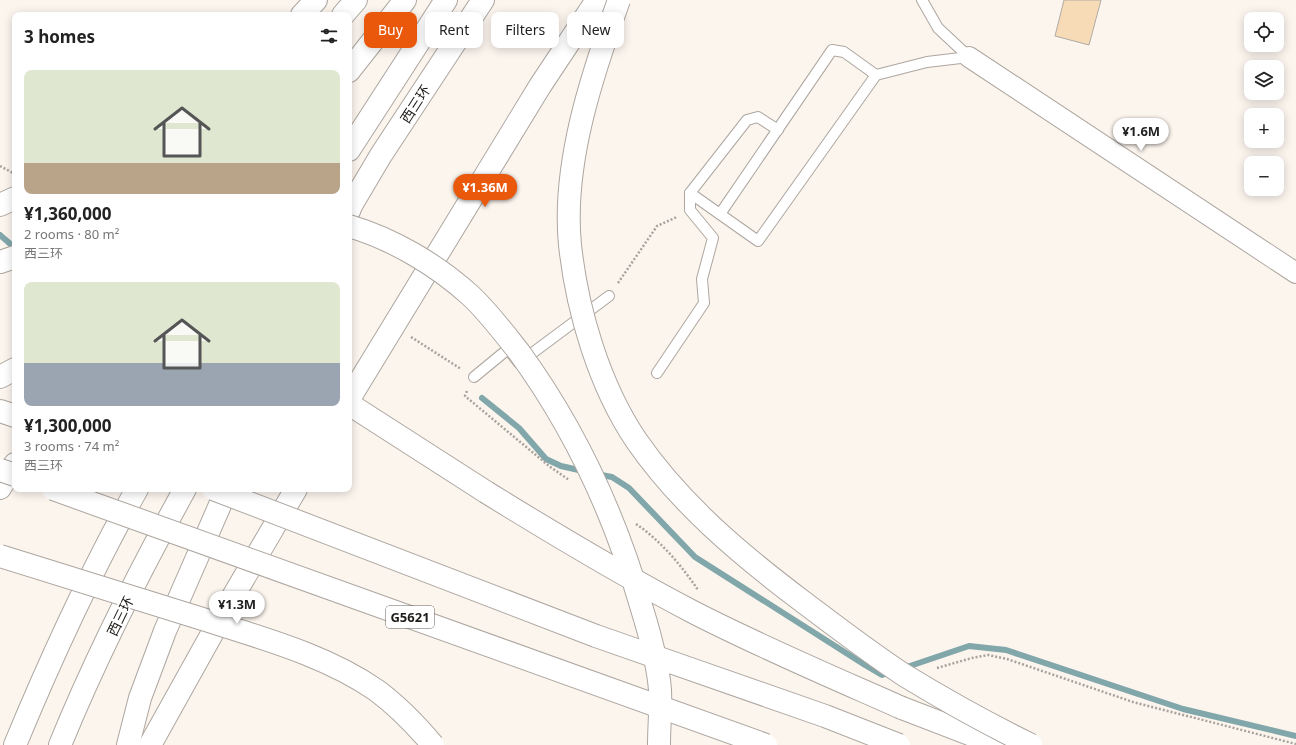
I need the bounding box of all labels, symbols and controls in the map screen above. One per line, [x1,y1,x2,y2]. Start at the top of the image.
chip: Buy [364,12,417,48]
chip: Rent [425,12,483,48]
chip: Filters [491,12,559,48]
chip: New [567,12,624,48]
map controls [1244,12,1284,196]
button: locate [1244,12,1284,52]
text: 3 homes [24,25,95,48]
icon: filters [318,25,340,47]
button: layers [1244,60,1284,100]
street label: 西三环 [396,81,434,127]
icon: home [146,96,218,168]
button: + [1244,108,1284,148]
pin: ¥1.6M [1113,118,1169,152]
text: ¥1.6M [1122,122,1160,140]
button: − [1244,156,1284,196]
pin: ¥1.36M [452,174,518,208]
text: ¥1.36M [462,178,508,196]
text: ¥1,360,000 [24,202,111,225]
text: 2 rooms · 80 m² [24,225,119,243]
text: 西三环 [24,244,63,262]
icon: home [146,308,218,380]
text: ¥1,300,000 [24,414,111,437]
text: 3 rooms · 74 m² [24,437,119,455]
text: 西三环 [24,456,63,474]
pin: ¥1.3M [209,591,265,625]
street label: 西三环 [102,593,138,639]
text: ¥1.3M [218,595,256,613]
road number: G5621 [386,606,434,628]

